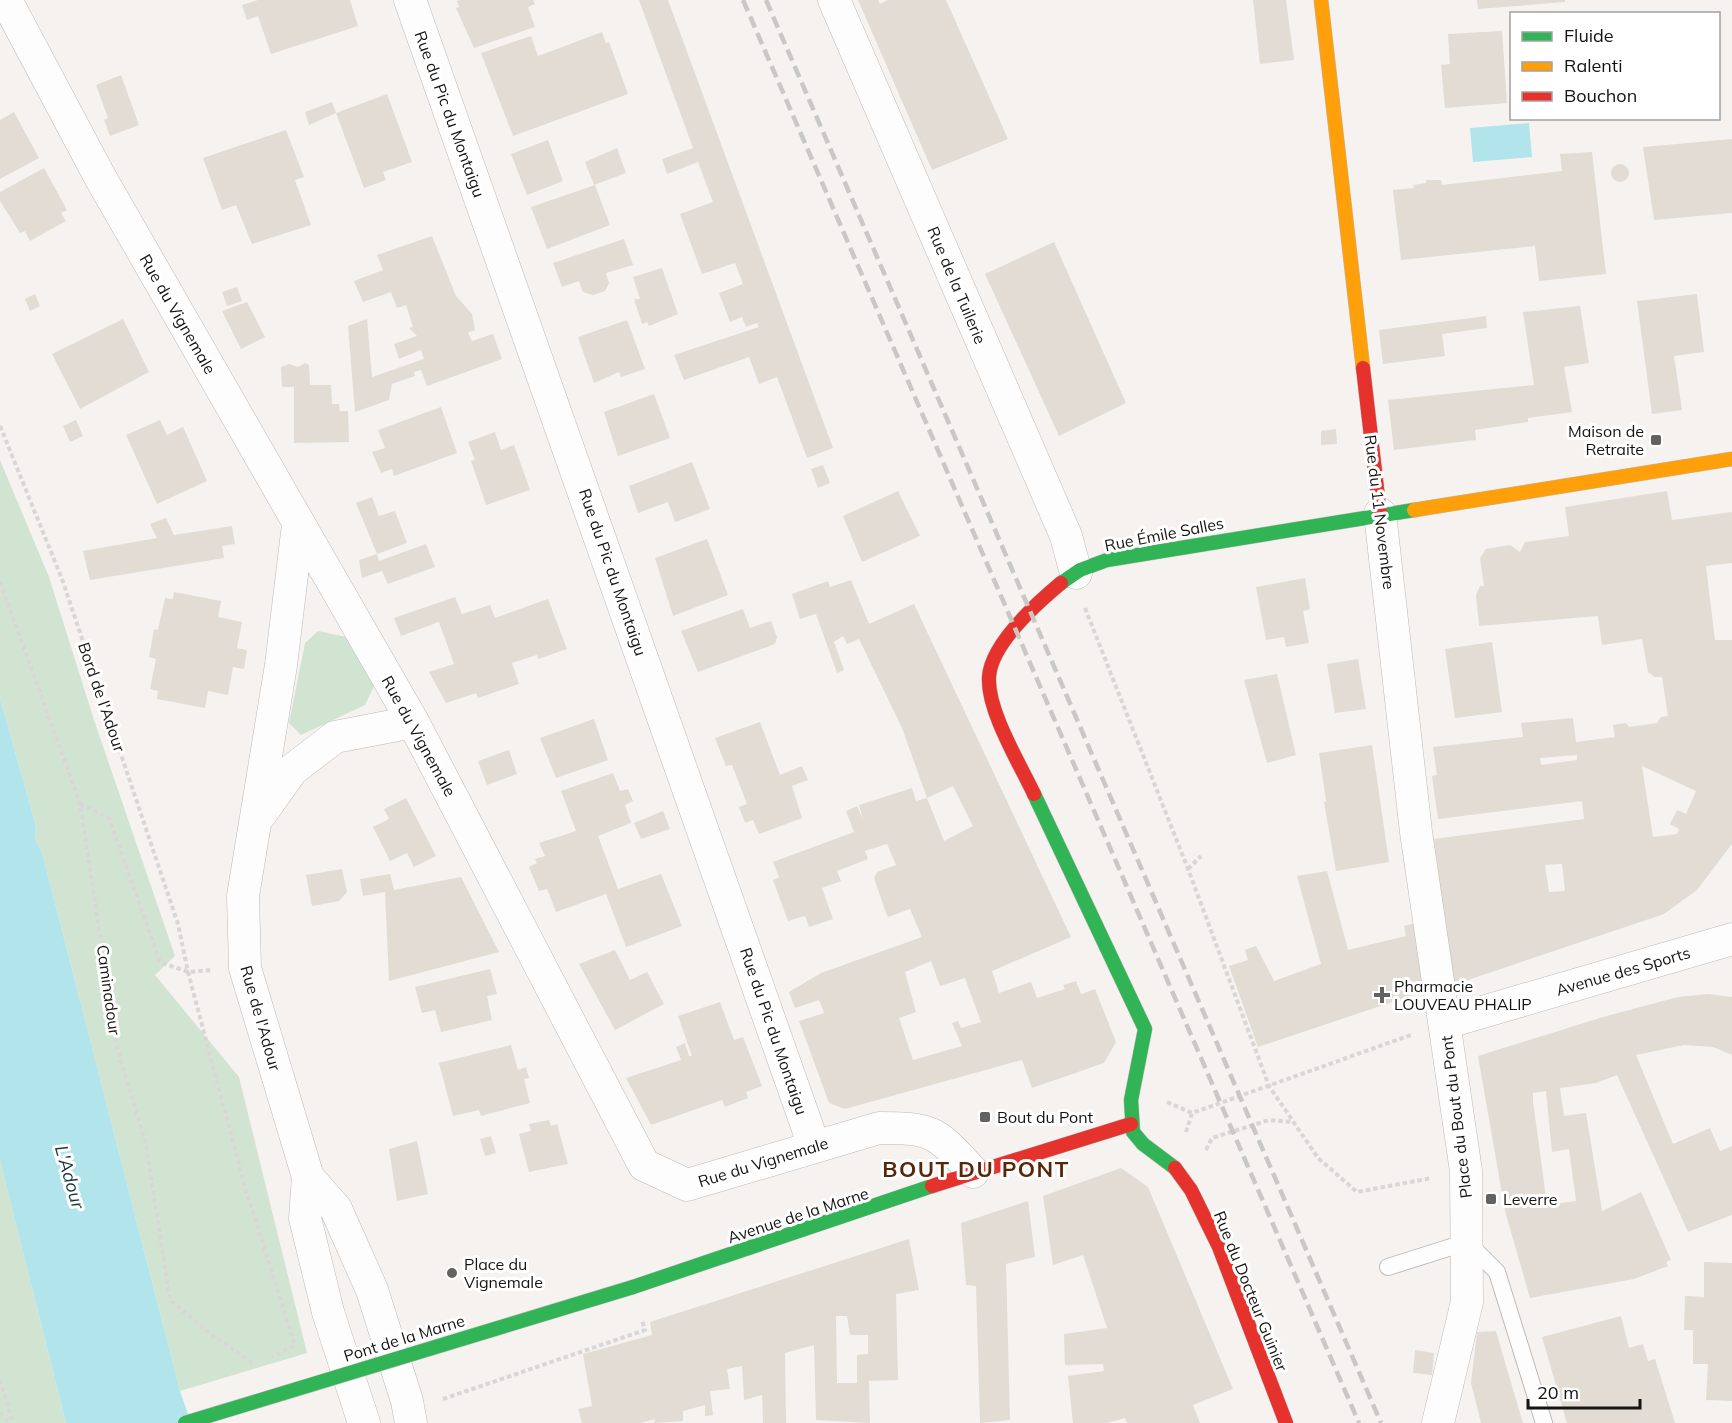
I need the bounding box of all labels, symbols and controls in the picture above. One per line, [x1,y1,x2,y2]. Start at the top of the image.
legend [1510,12,1720,120]
text: Fluide [1564,24,1614,47]
street label: Rue du Pic du Montaigu [411,28,489,200]
text: Ralenti [1564,54,1622,77]
text: Bouchon [1564,84,1637,107]
street label: Rue de la Tuilerie [923,223,991,347]
street label: Rue du Vignemale [136,251,220,377]
place label: Maison de Retraite [1568,421,1644,459]
marker: Maison de Retraite [1649,433,1663,447]
street label: Rue du 11 Novembre [1361,434,1399,590]
street label: Rue du Pic du Montaigu [575,486,651,658]
street label: Rue Émile Salles [1103,513,1225,555]
street label: Bord de l'Adour [74,639,130,755]
street label: Rue du Vignemale [378,672,460,800]
street label: Avenue des Sports [1554,942,1693,1000]
street label: Caminadour [93,944,125,1037]
street label: Rue du Pic du Montaigu [736,945,812,1117]
street label: Rue de l'Adour [236,963,286,1073]
place label: Pharmacie LOUVEAU PHALIP [1394,976,1532,1014]
marker: Pharmacie LOUVEAU PHALIP [1375,988,1389,1002]
street label: Place du Bout du Pont [1436,1034,1476,1199]
place label: Bout du Pont [997,1107,1094,1127]
marker: Bout du Pont [978,1110,992,1124]
street label: Rue du Vignemale [695,1133,831,1191]
water label: L'Adour [50,1143,90,1213]
district label: BOUT DU PONT [882,1155,1070,1183]
street label: Avenue de la Marne [725,1183,871,1247]
place label: Leverre [1503,1189,1558,1209]
marker: Leverre [1484,1192,1498,1206]
street label: Rue du Docteur Guinier [1210,1208,1292,1374]
place label: Place du Vignemale [464,1254,543,1292]
marker: Place du Vignemale [445,1266,459,1280]
street label: Pont de la Marne [341,1310,467,1366]
scale bar [1528,1372,1640,1410]
text: 20 m [1537,1381,1579,1404]

